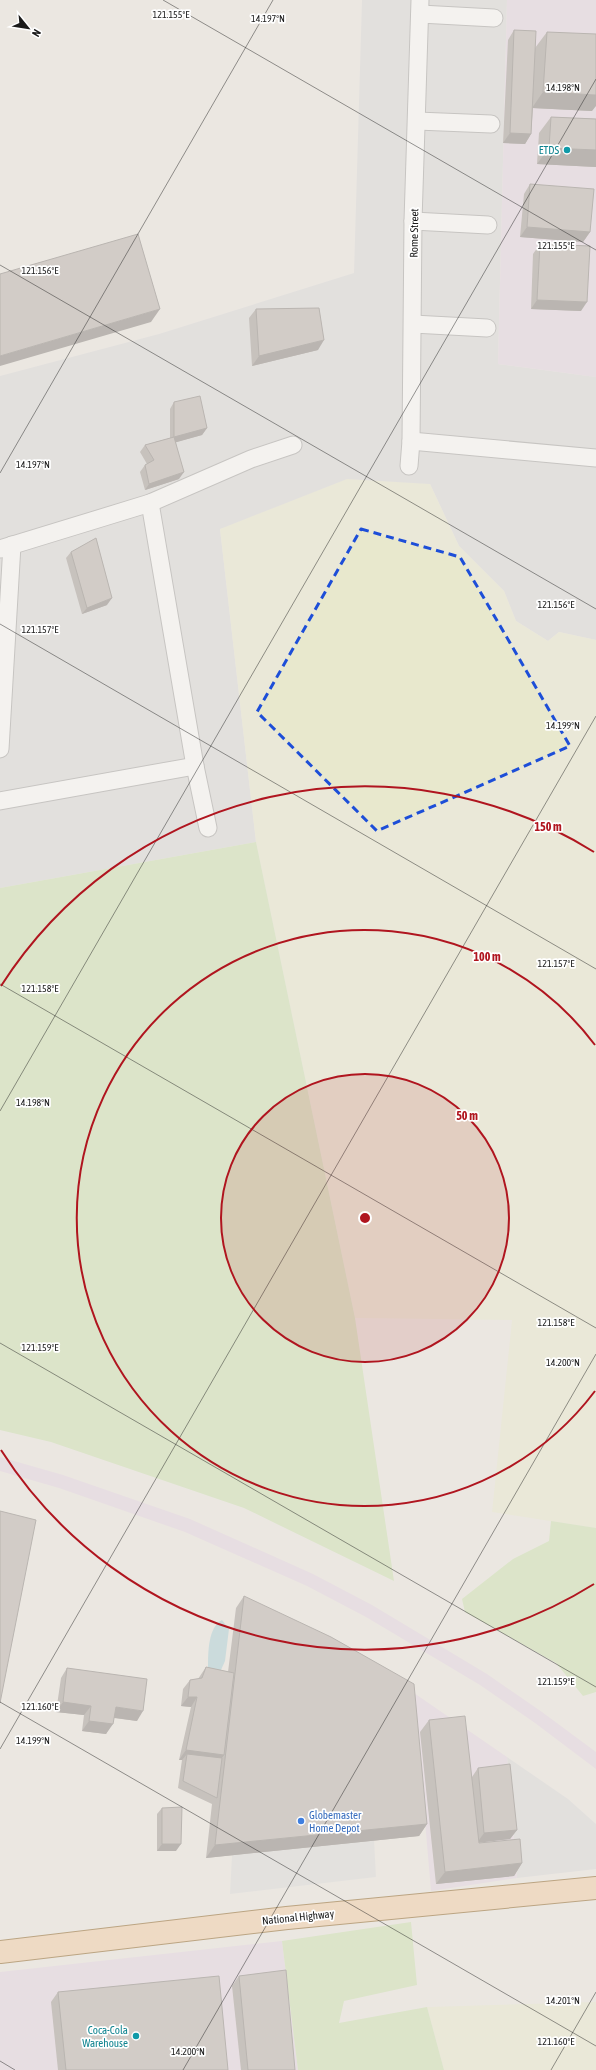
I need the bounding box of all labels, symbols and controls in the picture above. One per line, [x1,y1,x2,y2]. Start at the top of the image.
north arrow [8,8,48,48]
text: 121.155°E [153,9,190,20]
text: 14.197°N [251,13,285,24]
text: N [30,27,43,39]
text: 14.198°N [546,82,580,93]
place label: ETDS [539,144,559,156]
marker: ETDS [562,145,572,155]
street label: Rome Street [408,208,420,258]
text: 121.155°E [538,240,575,251]
text: 121.156°E [22,265,59,276]
text: 14.197°N [16,459,50,470]
text: 121.156°E [538,599,575,610]
text: 121.157°E [22,624,59,635]
text: 14.199°N [546,720,580,731]
text: 150 m [534,820,562,834]
text: 100 m [473,950,501,964]
text: 121.157°E [538,958,575,969]
text: 121.158°E [22,983,59,994]
text: 14.198°N [16,1097,50,1108]
text: 50 m [456,1109,478,1123]
centre of rings [358,1211,372,1225]
text: 121.158°E [538,1317,575,1328]
text: 121.159°E [22,1342,59,1353]
text: 14.200°N [546,1357,580,1368]
text: 121.159°E [538,1676,575,1687]
text: 121.160°E [22,1701,59,1712]
text: 14.199°N [16,1735,50,1746]
place label: Globemaster Home Depot [309,1809,362,1834]
marker: Globemaster Home Depot [296,1816,306,1826]
street label: National Highway [261,1907,335,1927]
text: 14.201°N [546,1995,580,2006]
place label: Coca-Cola Warehouse [82,2024,128,2049]
marker: Coca-Cola Warehouse [131,2031,141,2041]
text: 121.160°E [538,2036,575,2047]
text: 14.200°N [171,2046,205,2057]

